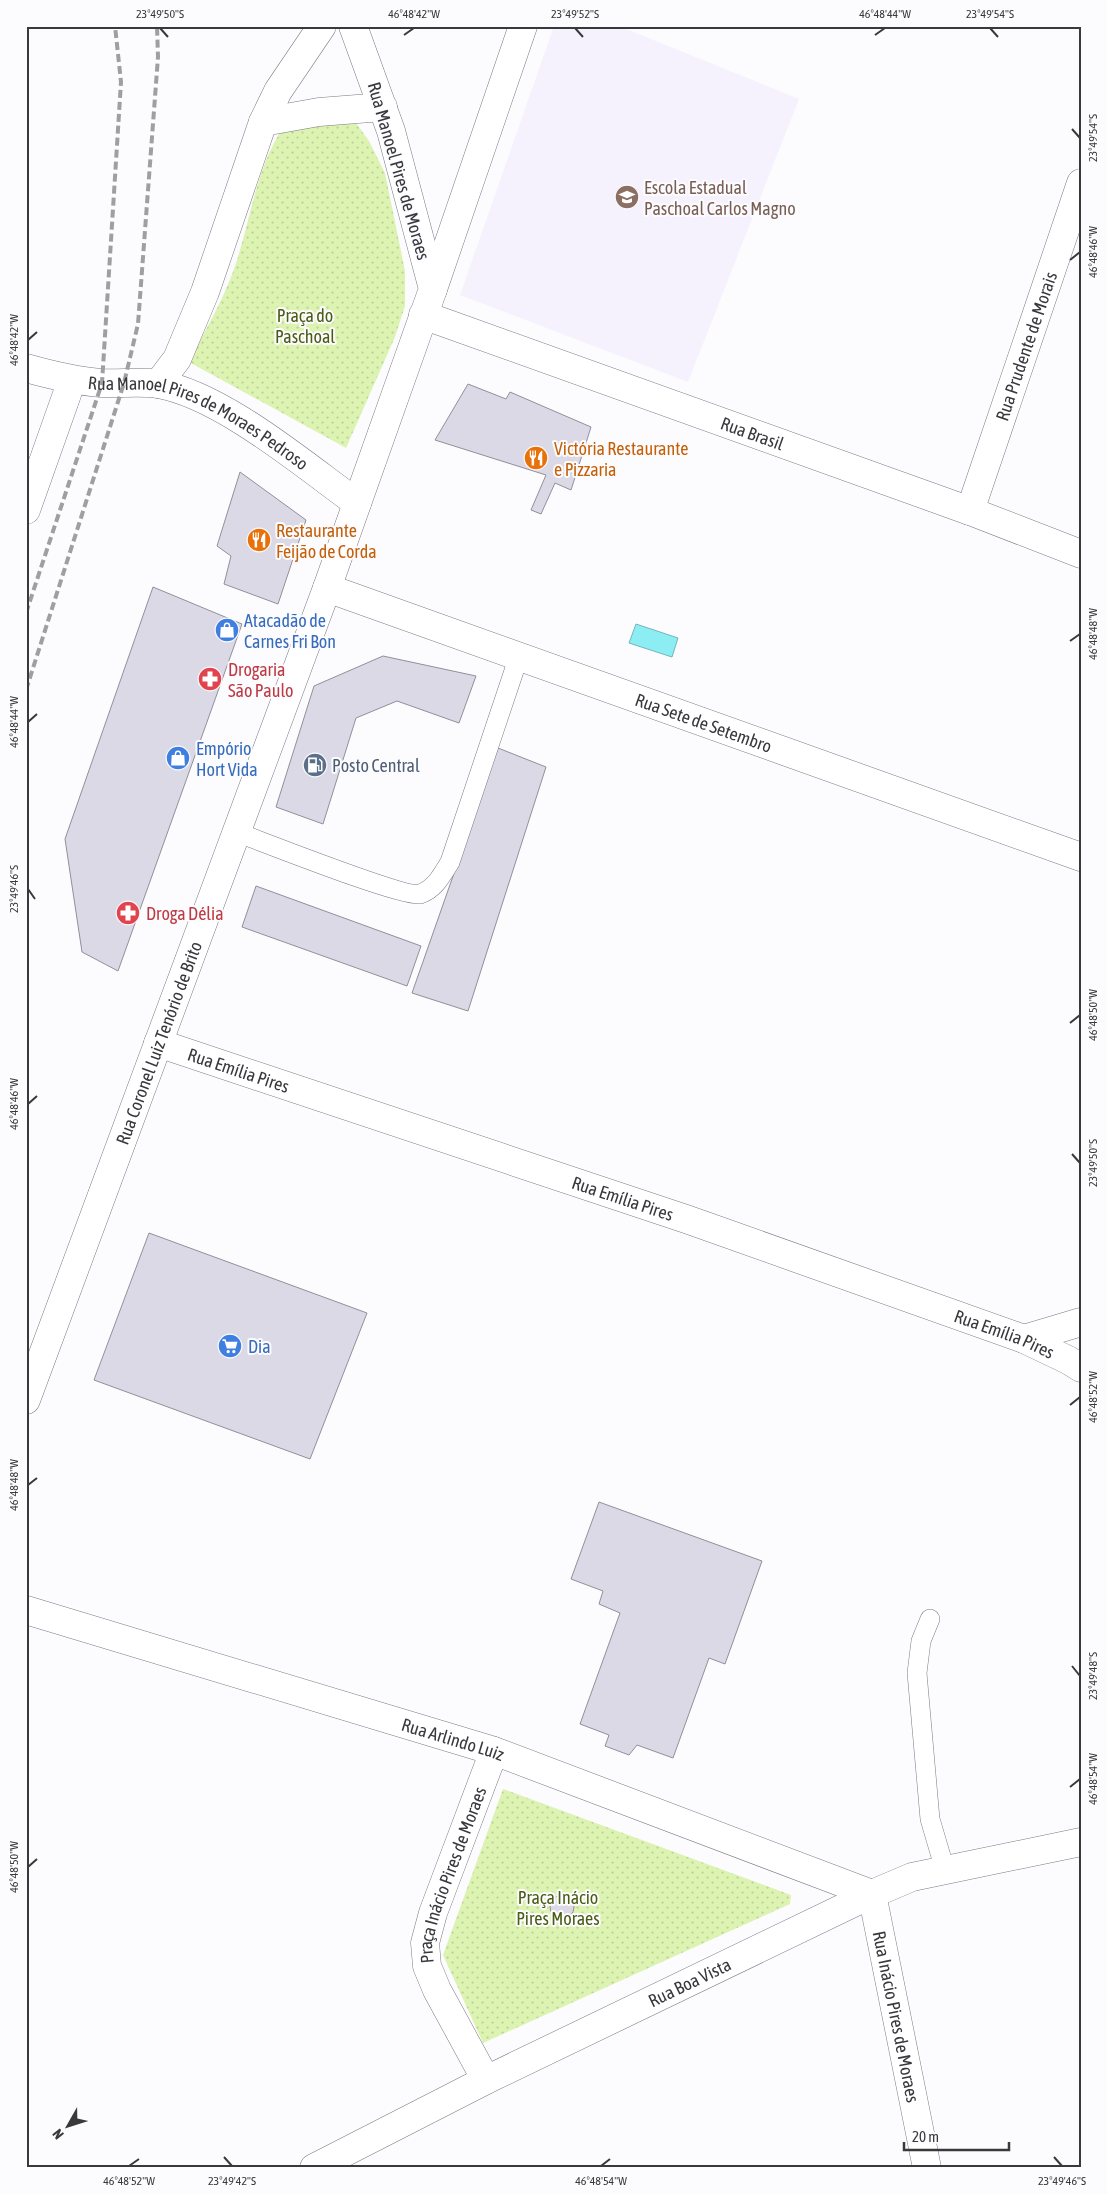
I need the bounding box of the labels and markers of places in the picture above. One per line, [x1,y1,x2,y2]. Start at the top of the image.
place label: Escola Estadual Paschoal Carlos Magno [644,177,796,219]
school or university icon: Escola Estadual Paschoal Carlos Magno [614,184,640,210]
place label: Victória Restaurante e Pizzaria [554,438,688,480]
restaurant icon: Victória Restaurante e Pizzaria [523,445,549,471]
place label: Restaurante Feijão de Corda [276,520,377,562]
restaurant icon: Restaurante Feijão de Corda [246,527,272,553]
place label: Atacadão de Carnes Fri Bon [244,610,336,652]
shop icon: Atacadão de Carnes Fri Bon [214,617,240,643]
place label: Drogaria São Paulo [228,659,293,701]
pharmacy icon: Drogaria São Paulo [197,666,223,692]
place label: Empório Hort Vida [196,738,258,780]
shop icon: Empório Hort Vida [165,745,191,771]
fuel station icon: Posto Central [302,752,328,778]
place label: Posto Central [332,755,420,776]
pharmacy icon: Droga Délia [115,900,141,926]
place label: Droga Délia [146,903,224,924]
supermarket icon: Dia [217,1333,243,1359]
place label: Dia [248,1336,271,1357]

